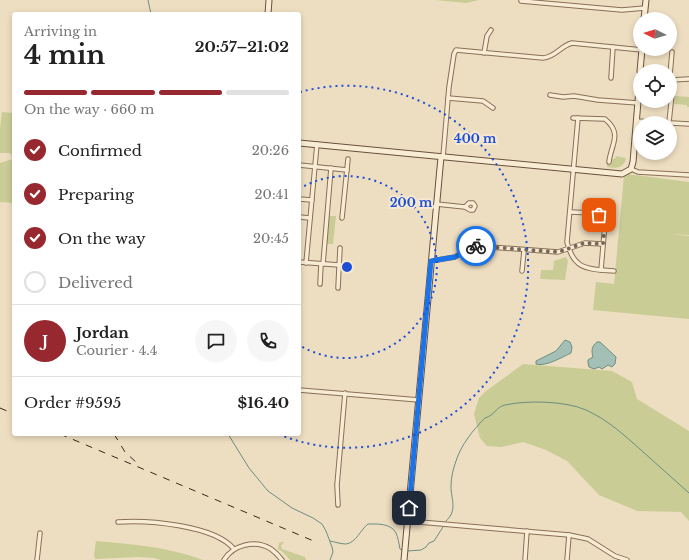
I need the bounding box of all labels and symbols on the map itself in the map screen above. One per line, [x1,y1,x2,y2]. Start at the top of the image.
north arrow [633,12,677,56]
text: 400 m [454,131,497,146]
text: 200 m [390,195,433,210]
pin [582,198,616,232]
courier [456,226,496,266]
centre of rings [340,260,354,274]
pin [392,491,426,525]

